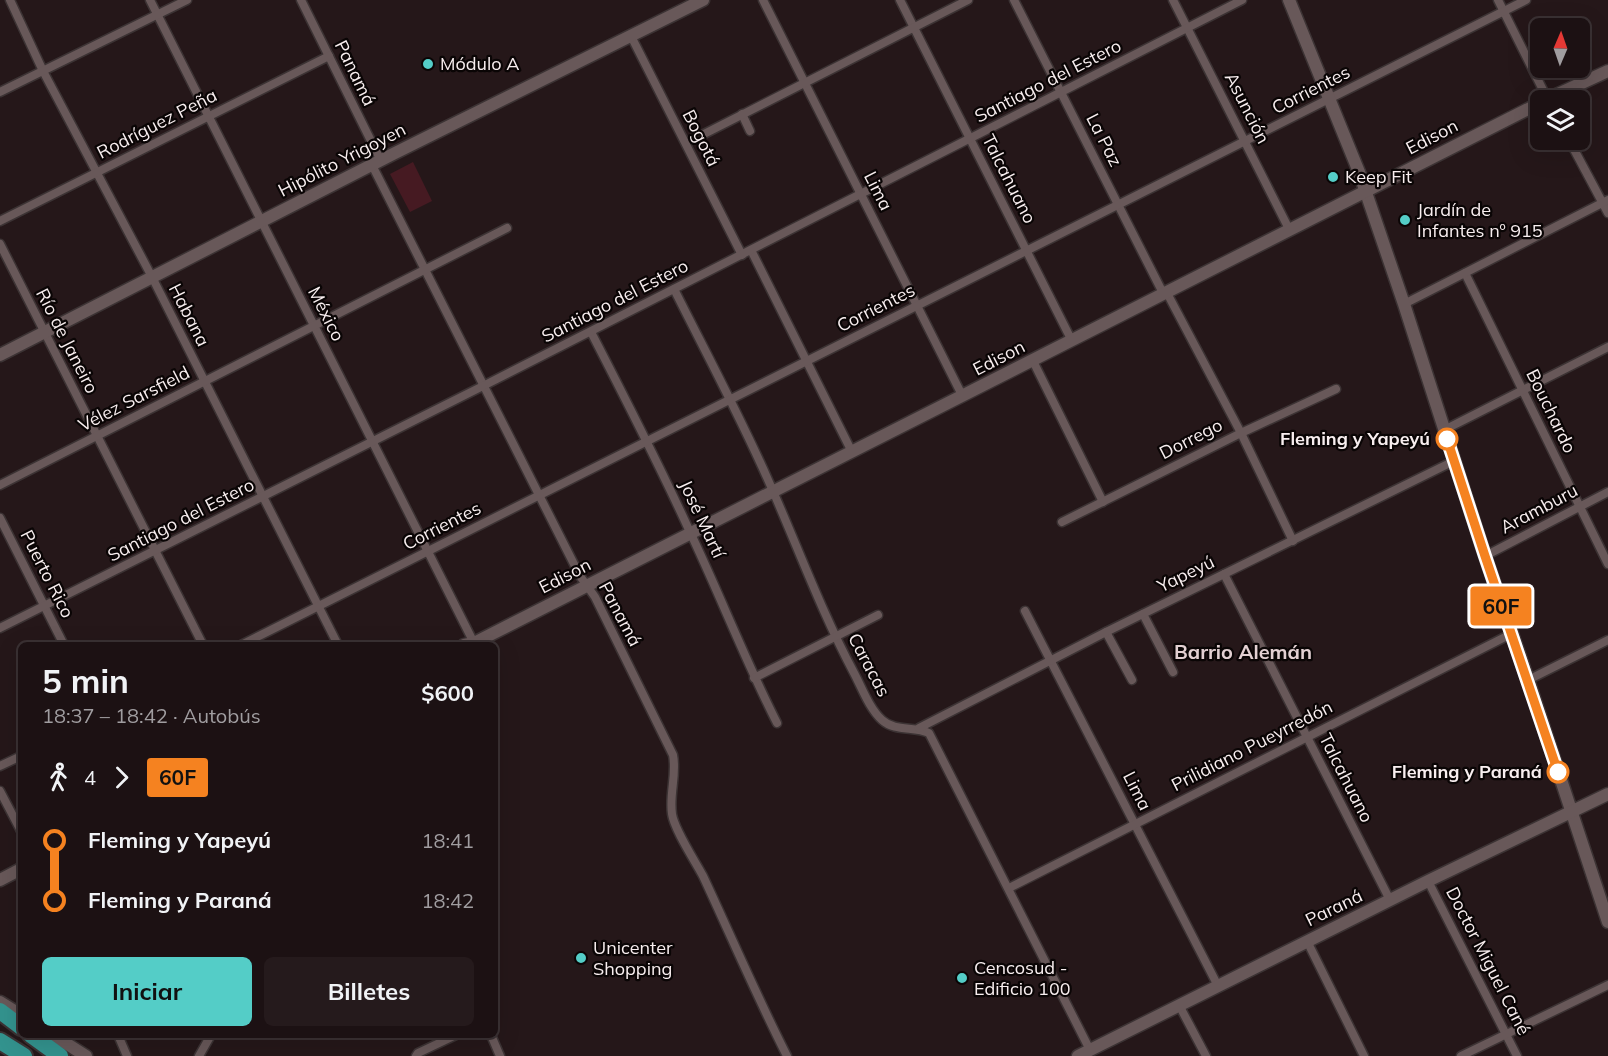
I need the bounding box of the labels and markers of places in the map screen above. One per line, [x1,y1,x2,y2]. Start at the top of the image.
place label: Módulo A [440,52,519,75]
marker: Módulo A [421,57,435,71]
place label: Keep Fit [1345,165,1412,188]
marker: Keep Fit [1326,170,1340,184]
place label: Jardín de Infantes nº 915 [1417,198,1543,242]
marker: Jardín de Infantes nº 915 [1398,213,1412,227]
place label: Fleming y Yapeyú [1280,427,1430,450]
marker: Fleming y Yapeyú [1436,428,1458,450]
place label: Fleming y Paraná [1392,760,1542,783]
marker: Fleming y Paraná [1547,761,1569,783]
place label: Unicenter Shopping [593,936,673,980]
marker: Unicenter Shopping [574,951,588,965]
place label: Cencosud - Edificio 100 [974,956,1071,1000]
marker: Cencosud - Edificio 100 [955,971,969,985]

